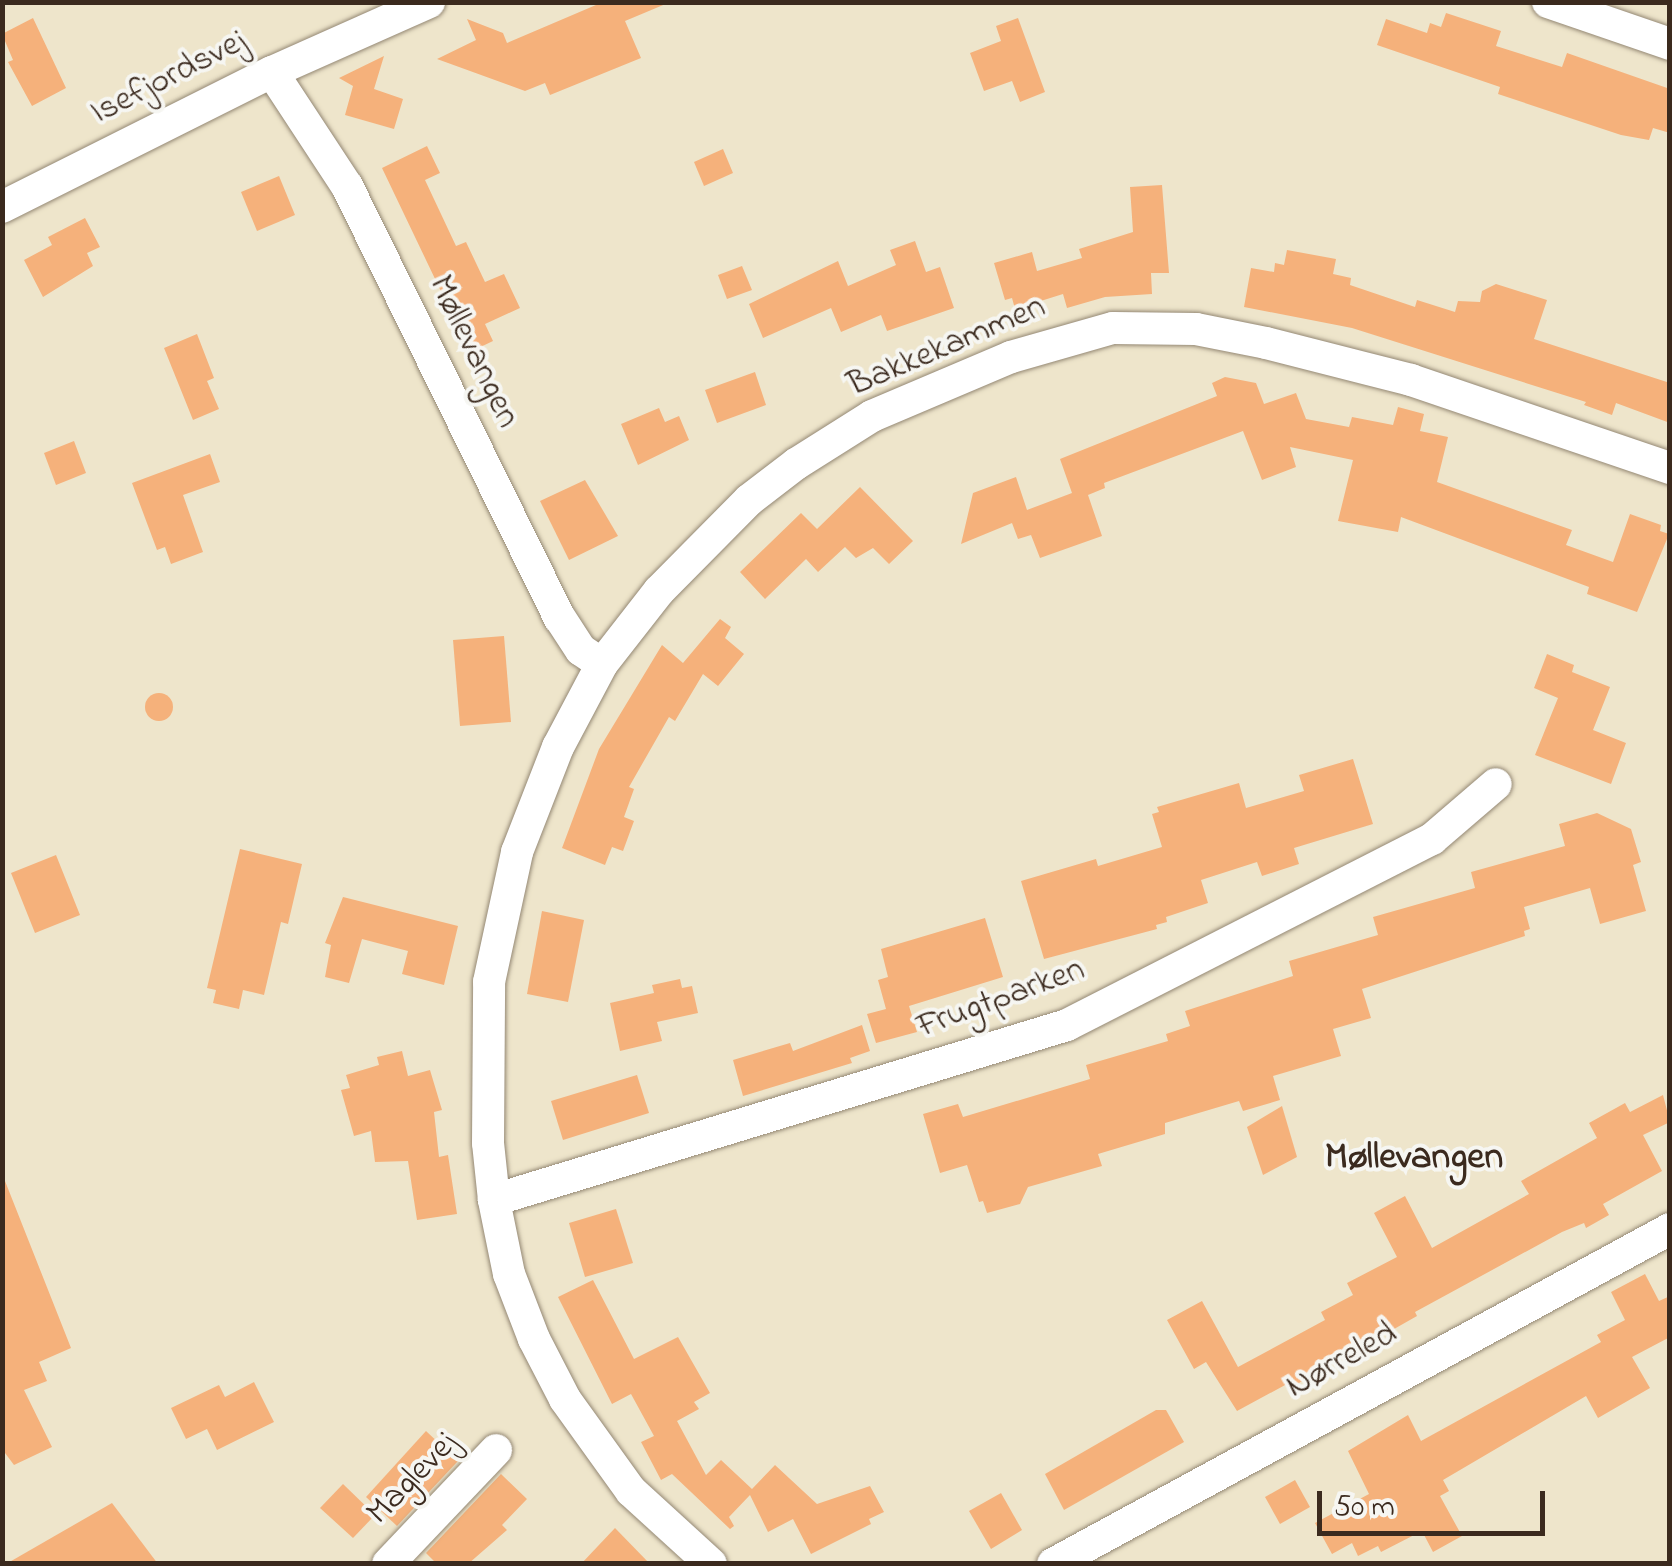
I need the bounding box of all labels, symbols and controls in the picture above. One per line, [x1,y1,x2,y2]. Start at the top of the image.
street label: Isefjordsvej [84,21,254,135]
street label: Møllevangen [418,269,528,435]
street label: Bakkekammen [842,287,1052,407]
street label: Frugtparken [911,949,1091,1049]
district label: Møllevangen [1325,1136,1503,1182]
street label: Nørreled [1279,1313,1405,1409]
street label: Maglevej [359,1424,467,1534]
scale bar [1322,1471,1550,1533]
text: 50 m [1334,1486,1395,1530]

